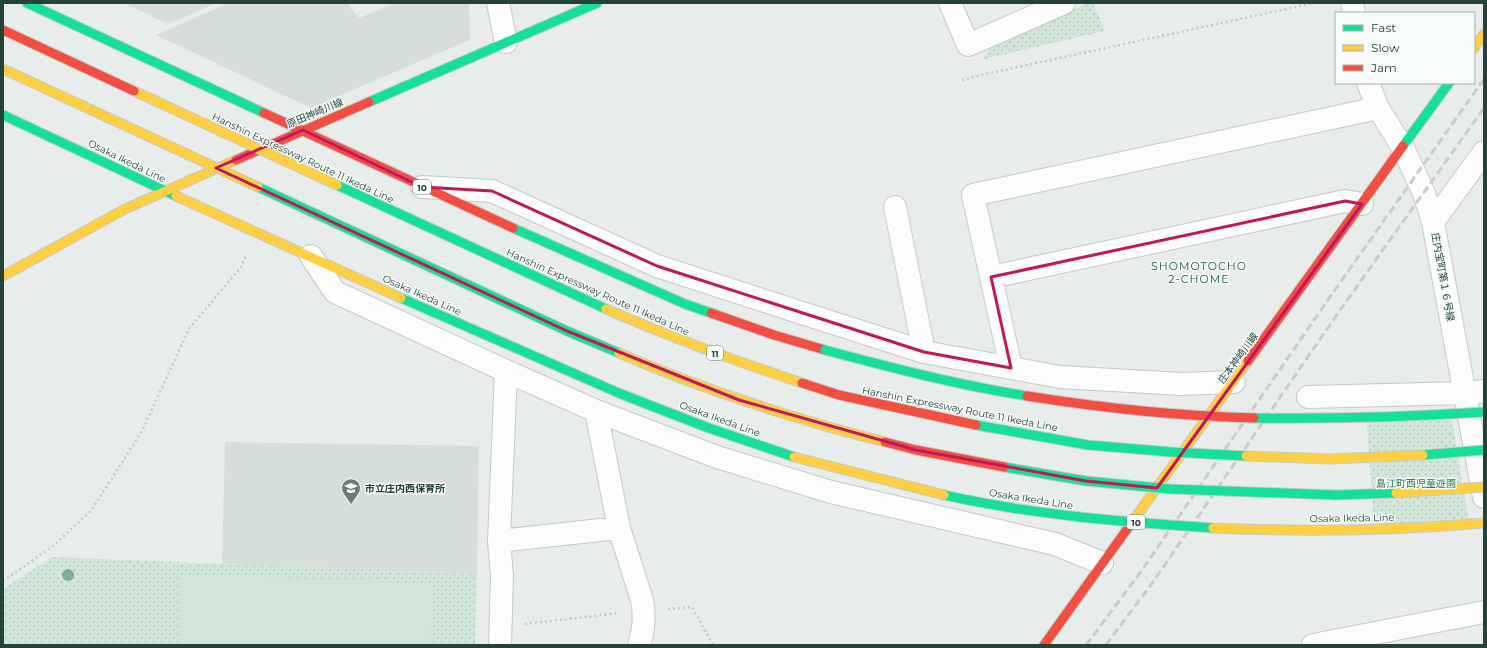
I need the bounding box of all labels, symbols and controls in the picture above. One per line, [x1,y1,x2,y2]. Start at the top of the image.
legend [1335,12,1475,84]
text: Fast [1371,20,1396,35]
text: Slow [1371,40,1400,55]
text: Jam [1370,60,1397,75]
street label: 原田神崎川線 [285,95,345,131]
street label: Hanshin Expressway Route 11 Ikeda Line [210,110,396,206]
street label: Osaka Ikeda Line [86,137,168,185]
road number: 10 [413,180,431,194]
street label: 庄内宝町第１６号線 [1429,232,1457,322]
street label: Hanshin Expressway Route 11 Ikeda Line [504,246,692,338]
district label: SHOMOTOCHO 2-CHOME [1151,259,1247,286]
street label: Osaka Ikeda Line [380,272,464,318]
street label: 庄本神崎川線 [1215,330,1261,386]
road number: 11 [707,346,723,360]
street label: Hanshin Expressway Route 11 Ikeda Line [861,384,1059,434]
street label: Osaka Ikeda Line [678,398,762,440]
school or university icon: 市立庄内西保育所 [340,477,362,505]
park label: 島江町西児童遊園 [1376,477,1456,490]
place label: 市立庄内西保育所 [365,482,445,495]
street label: Osaka Ikeda Line [988,486,1074,512]
street label: Osaka Ikeda Line [1309,511,1395,525]
road number: 10 [1127,515,1145,529]

